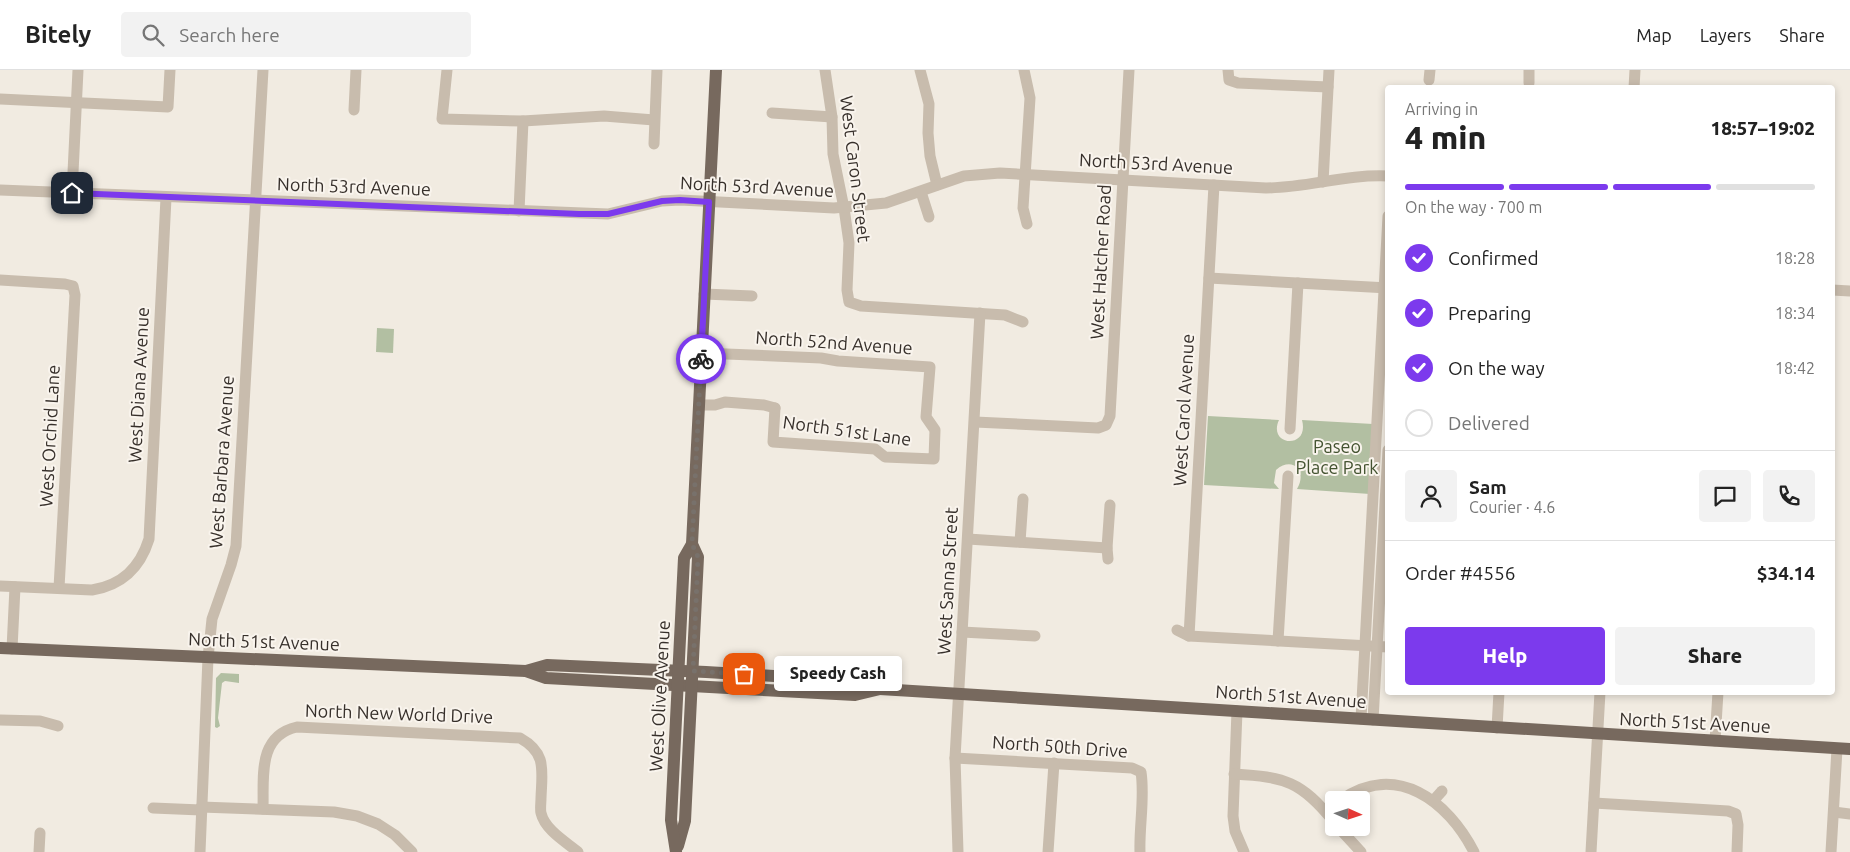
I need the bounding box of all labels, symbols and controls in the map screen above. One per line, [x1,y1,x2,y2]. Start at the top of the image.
search box [121,12,471,57]
text: Bitely [25,21,91,48]
icon: search [139,21,167,49]
text: Search here [179,24,280,46]
text: Map [1636,25,1672,45]
text: Layers [1700,25,1751,45]
text: Share [1779,25,1825,45]
street label: West Caron Street [837,94,875,243]
text: Arriving in [1405,100,1478,118]
text: 18:57–19:02 [1710,117,1815,139]
text: 4 min [1405,119,1486,155]
street label: North 53rd Avenue [1079,149,1234,177]
pin [51,172,93,214]
street label: North 53rd Avenue [680,172,835,200]
street label: North 53rd Avenue [277,173,431,199]
icon: home [58,179,86,207]
street label: West Hatcher Road [1086,184,1114,340]
text: On the way · 700 m [1405,198,1542,216]
icon: check [1405,244,1433,272]
text: Confirmed [1448,247,1539,269]
text: 18:28 [1775,249,1815,267]
icon: check [1405,299,1433,327]
text: Preparing [1448,302,1532,324]
text: 18:34 [1775,304,1815,322]
street label: West Diana Avenue [124,307,152,463]
street label: North 52nd Avenue [755,327,913,357]
street label: West Carol Avenue [1169,333,1197,487]
courier [676,334,726,384]
icon: bike [687,345,715,373]
icon: check [1405,354,1433,382]
text: On the way [1448,357,1545,379]
text: 18:42 [1775,359,1815,377]
street label: West Orchid Lane [35,364,63,508]
street label: West Barbara Avenue [205,375,237,549]
street label: North 51st Lane [782,411,913,449]
text: Delivered [1448,412,1530,434]
park label: Paseo Place Park [1296,436,1378,477]
button: person [1405,470,1457,522]
button: chat [1699,470,1751,522]
button: phone [1763,470,1815,522]
text: Sam [1469,476,1507,498]
text: Courier · 4.6 [1469,498,1555,516]
street label: West Sanna Street [933,506,961,655]
text: Order #4556 [1405,562,1515,584]
text: $34.14 [1757,562,1815,584]
street label: West Olive Avenue [645,620,673,772]
button: Help [1405,627,1605,685]
button: Share [1615,627,1815,685]
street label: North 51st Avenue [188,628,340,654]
pin [723,653,765,695]
callout: Speedy Cash [774,656,902,692]
icon: bag [730,660,758,688]
text: Speedy Cash [790,664,886,682]
street label: North 51st Avenue [1215,681,1367,711]
street label: North New World Drive [305,700,493,726]
street label: North 51st Avenue [1619,708,1771,736]
street label: North 50th Drive [992,731,1129,761]
north arrow [1325,791,1370,836]
map controls [1325,791,1370,836]

